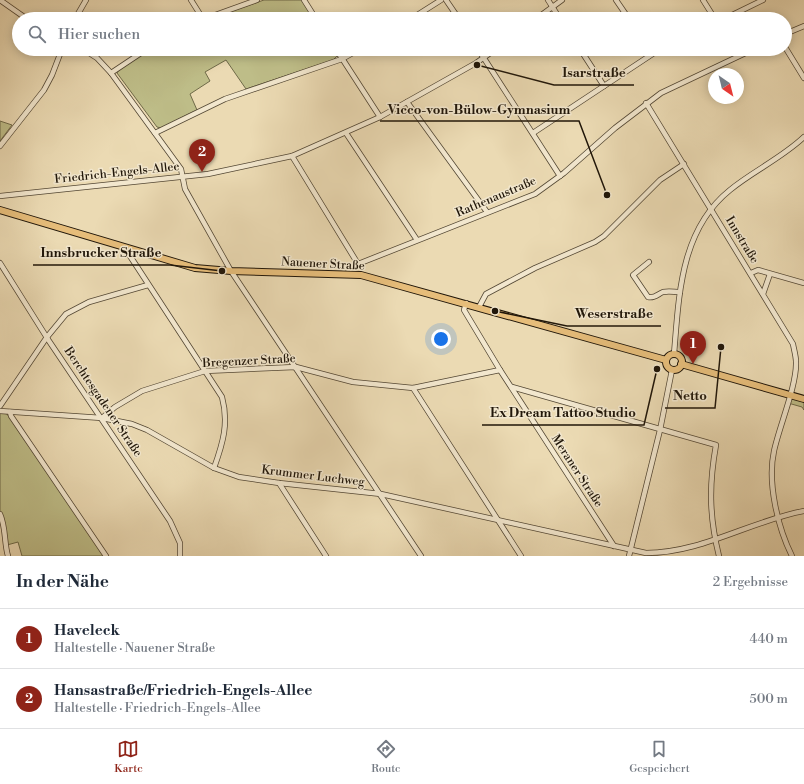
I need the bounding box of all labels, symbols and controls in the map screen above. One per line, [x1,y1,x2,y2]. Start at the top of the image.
search box [12,12,792,56]
icon: search [26,23,48,45]
text: Hier suchen [58,25,140,44]
callout: Isarstraße [554,60,634,85]
text: Isarstraße [562,65,626,81]
north arrow [708,68,744,104]
callout: Vicco-von-Bülow-Gymnasium [380,96,579,121]
text: Vicco-von-Bülow-Gymnasium [387,102,570,118]
pin: 2 [189,139,215,172]
street label: Friedrich-Engels-Allee [54,159,180,187]
street label: Rathenaustraße [454,173,538,221]
street label: Innstraße [722,214,762,266]
callout: Innsbrucker Straße [33,240,170,265]
text: Innsbrucker Straße [40,245,162,261]
street label: Nauener Straße [281,254,365,274]
callout: Weserstraße [567,301,661,326]
text: Weserstraße [574,306,653,322]
your location [431,329,451,349]
pin: 1 [680,331,706,364]
street label: Berchtesgadener Straße [60,343,145,460]
street label: Bregenzer Straße [201,351,296,371]
callout: Netto [665,383,715,408]
text: Netto [673,388,707,404]
callout: Ex Dream Tattoo Studio [482,400,644,425]
text: Ex Dream Tattoo Studio [490,405,636,421]
street label: Meraner Straße [548,432,606,510]
street label: Krummer Luchweg [260,462,366,490]
text: In der Nähe [16,571,109,593]
text: 2 Ergebnisse [713,574,788,590]
text: Haveleck [54,621,120,640]
text: 1 [26,631,32,647]
text: 440 m [750,631,788,647]
text: Haltestelle · Nauener Straße [54,640,215,656]
text: Hansastraße/Friedrich-Engels-Allee [54,681,312,700]
text: 2 [25,691,33,707]
text: 500 m [750,691,788,707]
text: Haltestelle · Friedrich-Engels-Allee [54,700,261,716]
tab: Karte [114,738,143,776]
tab: Route [371,738,401,776]
tab: Gespeichert [629,738,690,776]

